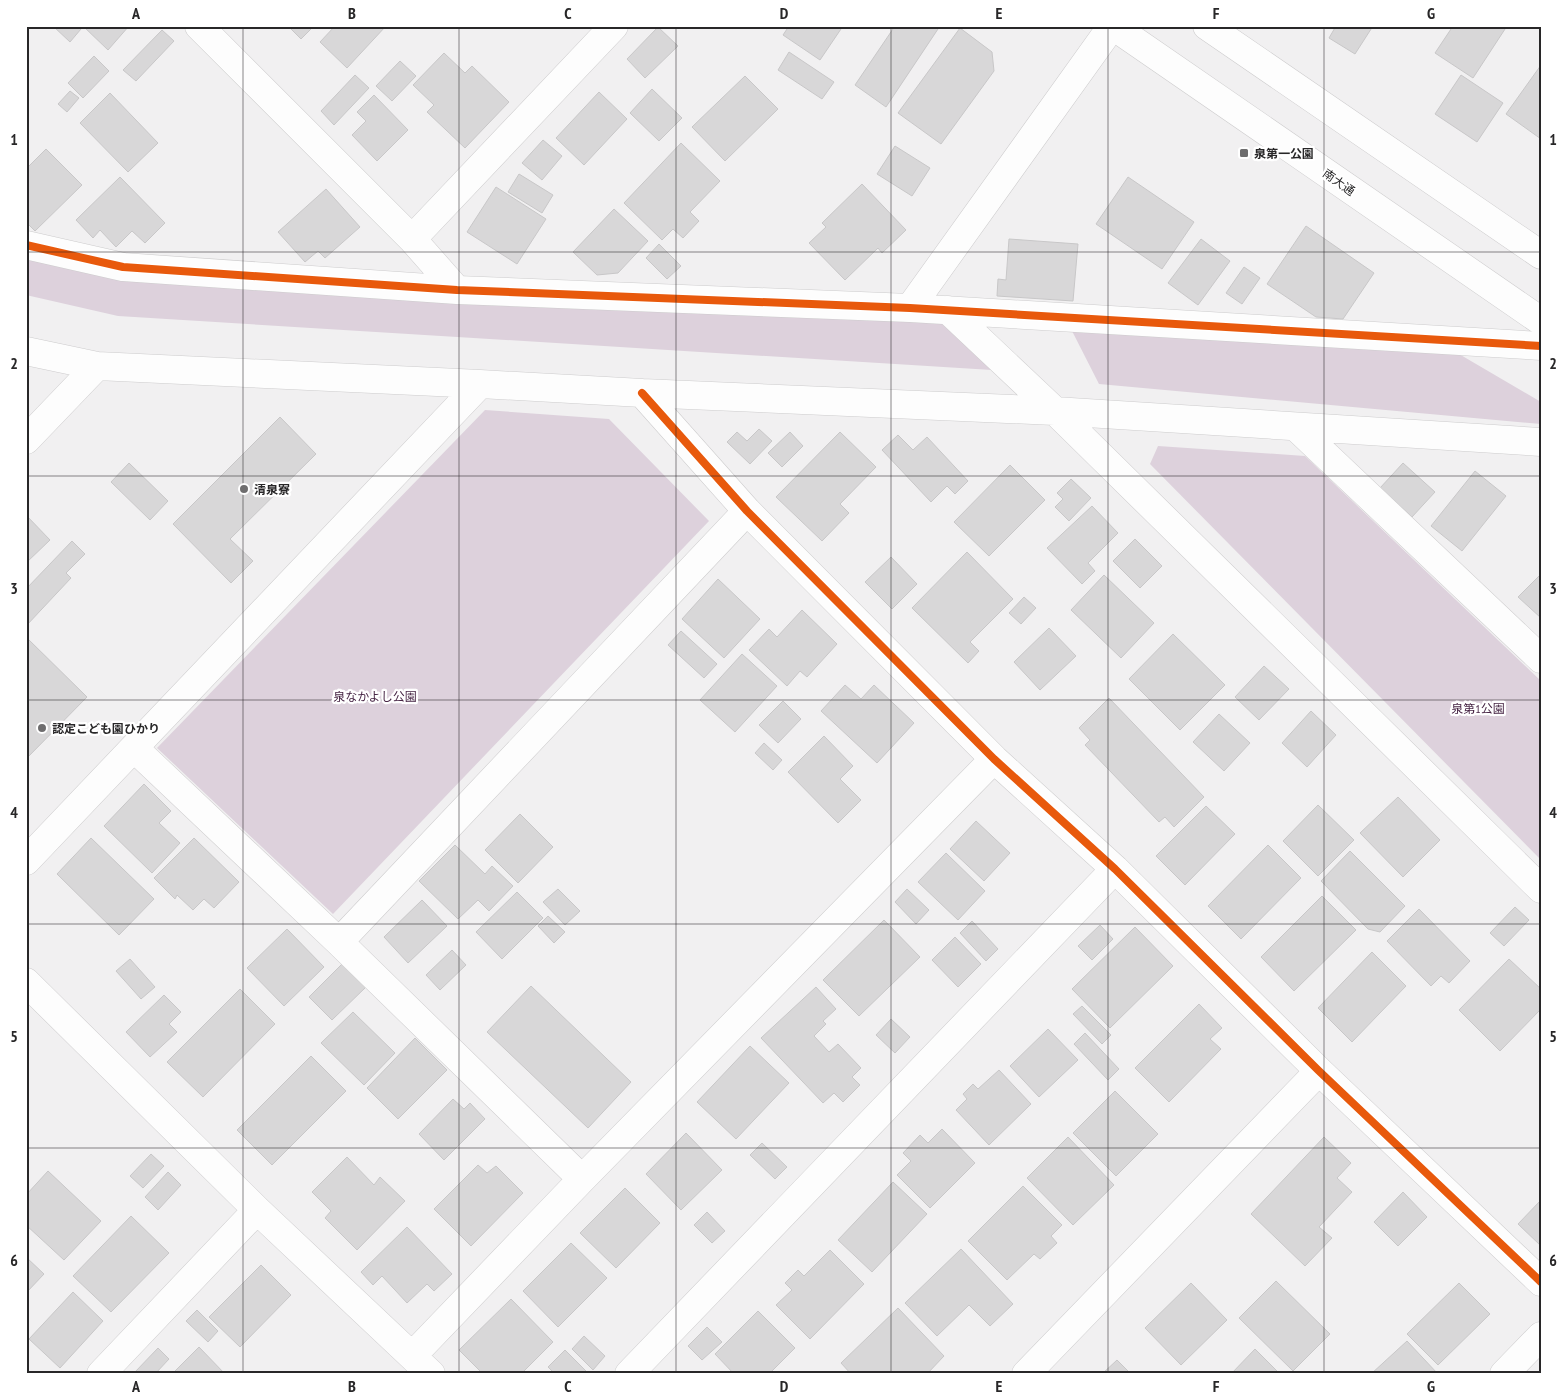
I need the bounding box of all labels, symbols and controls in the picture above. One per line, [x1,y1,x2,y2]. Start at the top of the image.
text: A [131,3,141,23]
text: B [348,3,356,23]
text: C [564,3,572,23]
text: D [780,3,789,23]
text: E [996,3,1003,23]
text: F [1213,3,1220,23]
text: G [1427,3,1435,23]
text: 1 [10,129,18,149]
text: 1 [1549,129,1557,149]
place label: 泉第一公園 [1254,146,1314,161]
marker: 泉第一公園 [1238,147,1250,159]
street label: 南大通 [1320,166,1358,198]
text: 2 [10,353,18,373]
text: 2 [1549,353,1557,373]
place label: 清泉寮 [254,482,290,497]
marker: 清泉寮 [238,483,250,495]
text: 3 [10,578,18,598]
text: 3 [1549,578,1557,598]
park label: 泉なかよし公園 [333,689,417,704]
park label: 泉第1公園 [1451,701,1505,716]
place label: 認定こども園ひかり [52,721,160,736]
marker: 認定こども園ひかり [36,722,48,734]
text: 4 [10,802,18,822]
text: 4 [1549,802,1557,822]
text: 5 [10,1026,18,1046]
text: 5 [1549,1026,1557,1046]
text: 6 [10,1250,18,1270]
text: 6 [1549,1250,1557,1270]
text: A [131,1376,141,1396]
text: B [348,1376,356,1396]
text: C [564,1376,572,1396]
text: D [780,1376,789,1396]
text: E [996,1376,1003,1396]
text: F [1213,1376,1220,1396]
text: G [1427,1376,1435,1396]

